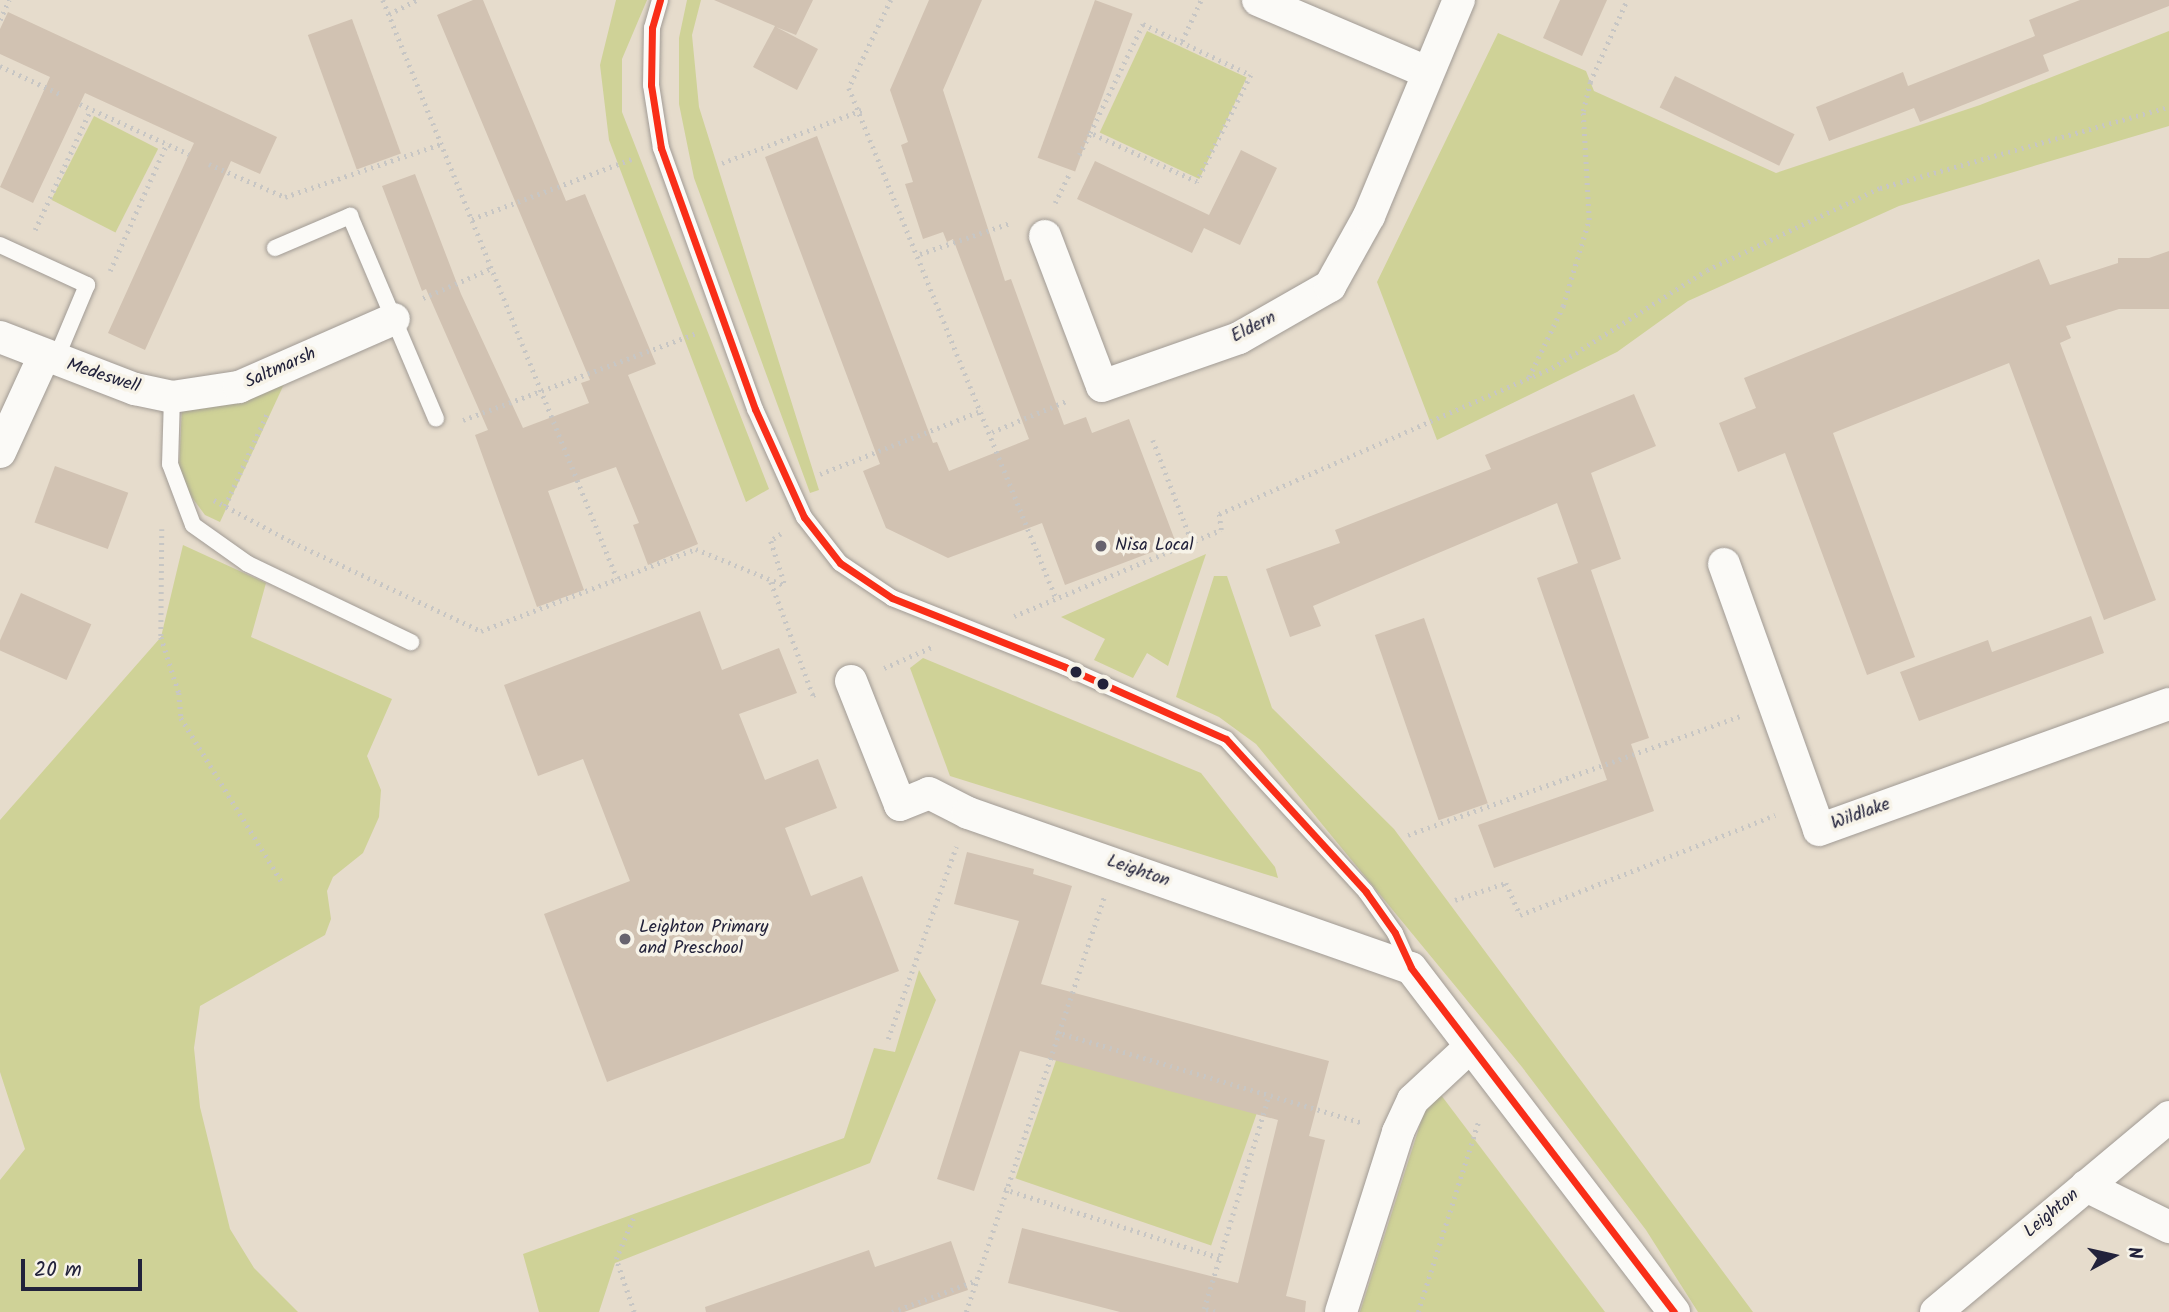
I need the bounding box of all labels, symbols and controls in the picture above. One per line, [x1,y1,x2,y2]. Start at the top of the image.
street label: Eldern [1228,308,1280,348]
street label: Saltmarsh [242,344,320,394]
street label: Medeswell [63,355,143,399]
place label: Nisa Local [1115,535,1194,557]
marker: Nisa Local [1093,538,1109,554]
unlabelled marker [1069,665,1083,679]
unlabelled marker [1096,677,1110,691]
street label: Wildlake [1829,794,1893,836]
street label: Leighton [1104,851,1172,893]
place label: Leighton Primary and Preschool [639,918,769,960]
marker: Leighton Primary and Preschool [617,931,633,947]
street label: Leighton [2020,1185,2084,1243]
north arrow [2078,1221,2148,1291]
text: N [2118,1245,2149,1261]
scale bar [24,1246,145,1290]
text: 20 m [34,1254,82,1287]

